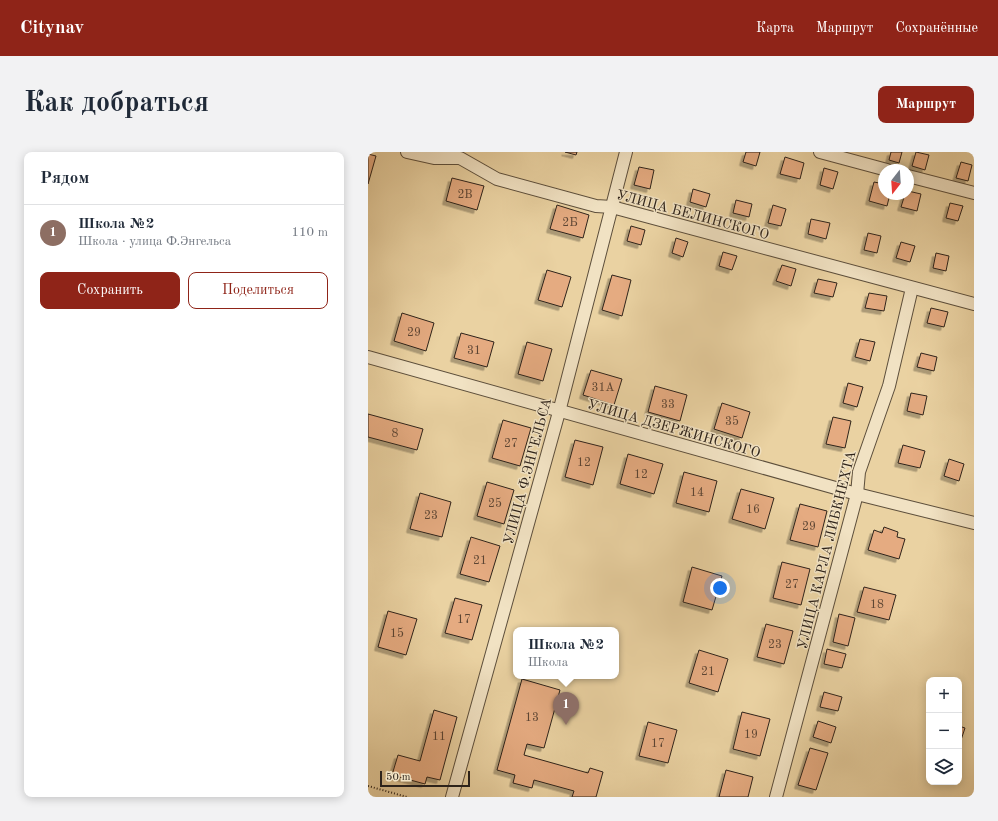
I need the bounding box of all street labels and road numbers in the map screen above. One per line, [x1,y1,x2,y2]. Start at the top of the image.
street label: УЛИЦА БЕЛИНСКОГО [615,188,771,242]
street label: УЛИЦА Ф.ЭНГЕЛЬСА [502,396,554,546]
street label: УЛИЦА ДЗЕРЖИНСКОГО [585,397,762,460]
street label: УЛИЦА КАРЛА ЛИБКНЕХТА [795,449,859,651]

